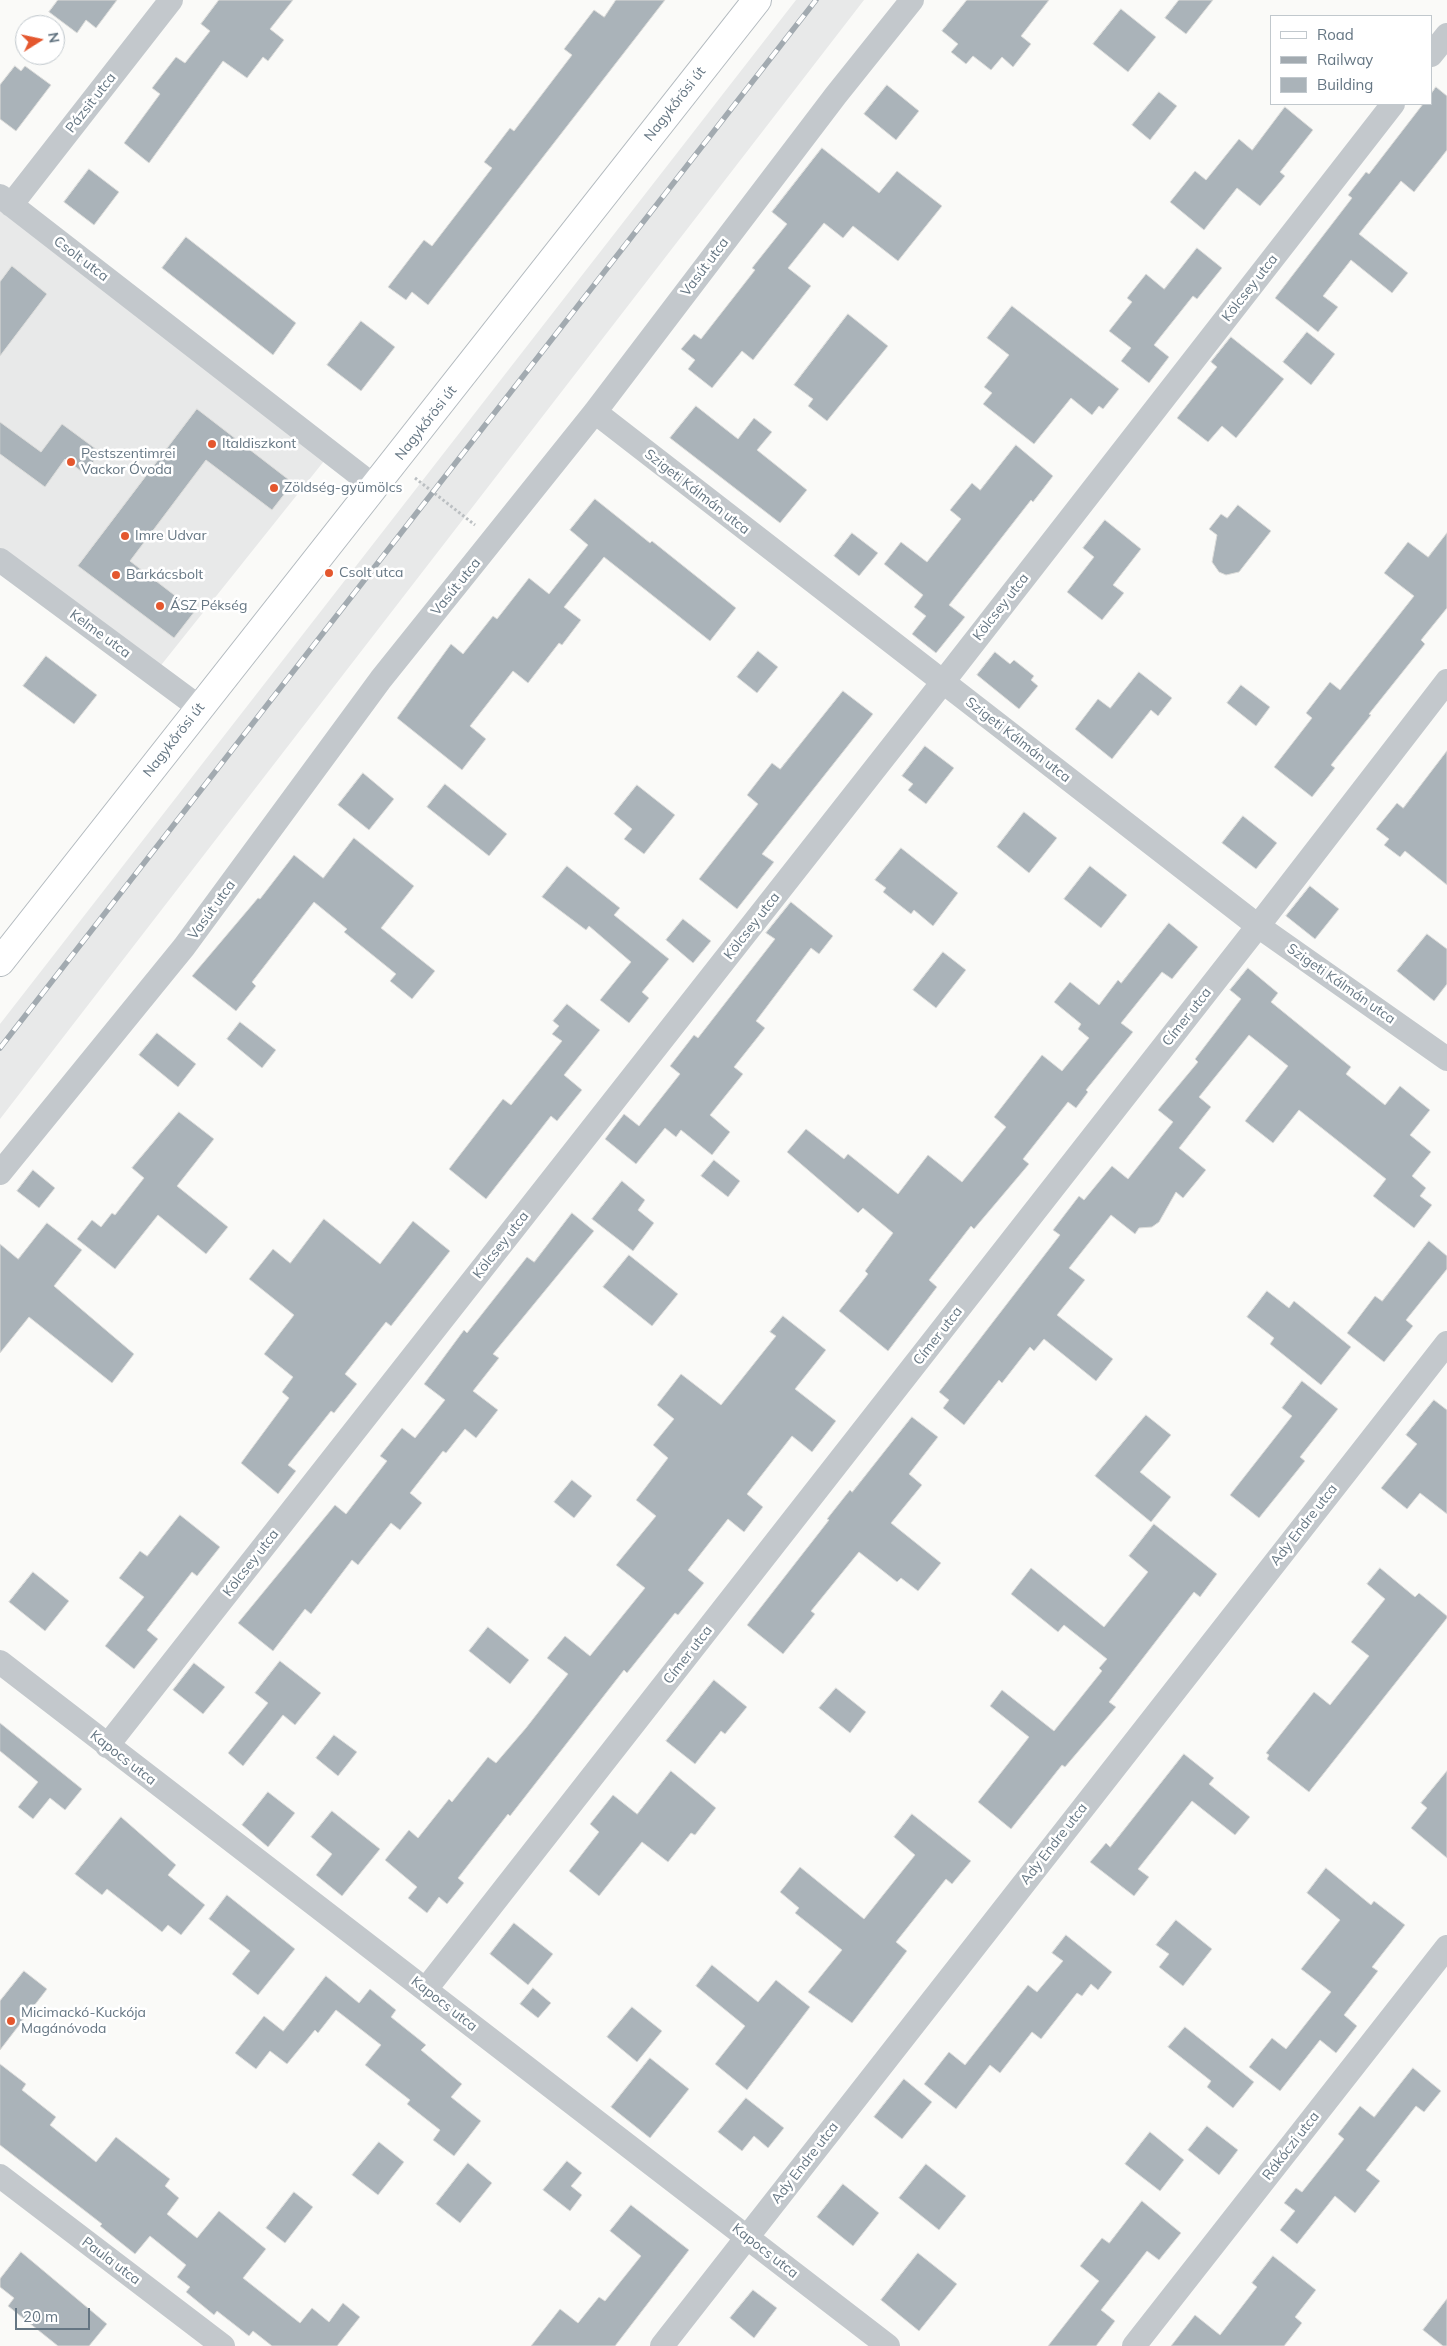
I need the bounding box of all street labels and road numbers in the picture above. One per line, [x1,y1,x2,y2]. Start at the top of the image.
street label: Nagykőrösi út [641,64,709,144]
street label: Pázsit utca [62,70,120,136]
street label: Csolt utca [50,233,112,285]
street label: Vasút utca [677,234,733,300]
street label: Kölcsey utca [1219,251,1281,325]
street label: Nagykőrösi út [392,383,460,463]
street label: Szigeti Kálmán utca [641,446,753,538]
street label: Vasút utca [428,555,484,619]
street label: Kölcsey utca [970,570,1032,644]
street label: Kelme utca [66,606,134,662]
street label: Szigeti Kálmán utca [962,694,1074,786]
street label: Nagykőrösi út [140,700,208,780]
street label: Vasút utca [185,877,239,943]
street label: Kölcsey utca [721,889,783,963]
street label: Szigeti Kálmán utca [1284,940,1398,1028]
street label: Címer utca [1159,984,1215,1050]
street label: Kölcsey utca [470,1208,532,1282]
street label: Címer utca [910,1303,966,1369]
street label: Ady Endre utca [1267,1481,1341,1569]
street label: Kölcsey utca [220,1526,282,1600]
street label: Címer utca [660,1622,716,1688]
street label: Kapocs utca [87,1727,159,1789]
street label: Ady Endre utca [1017,1800,1091,1888]
street label: Kapocs utca [408,1973,480,2035]
street label: Rákóczi utca [1259,2108,1323,2184]
street label: Ady Endre utca [768,2119,842,2207]
street label: Kapocs utca [729,2220,801,2282]
street label: Paula utca [78,2234,144,2288]

